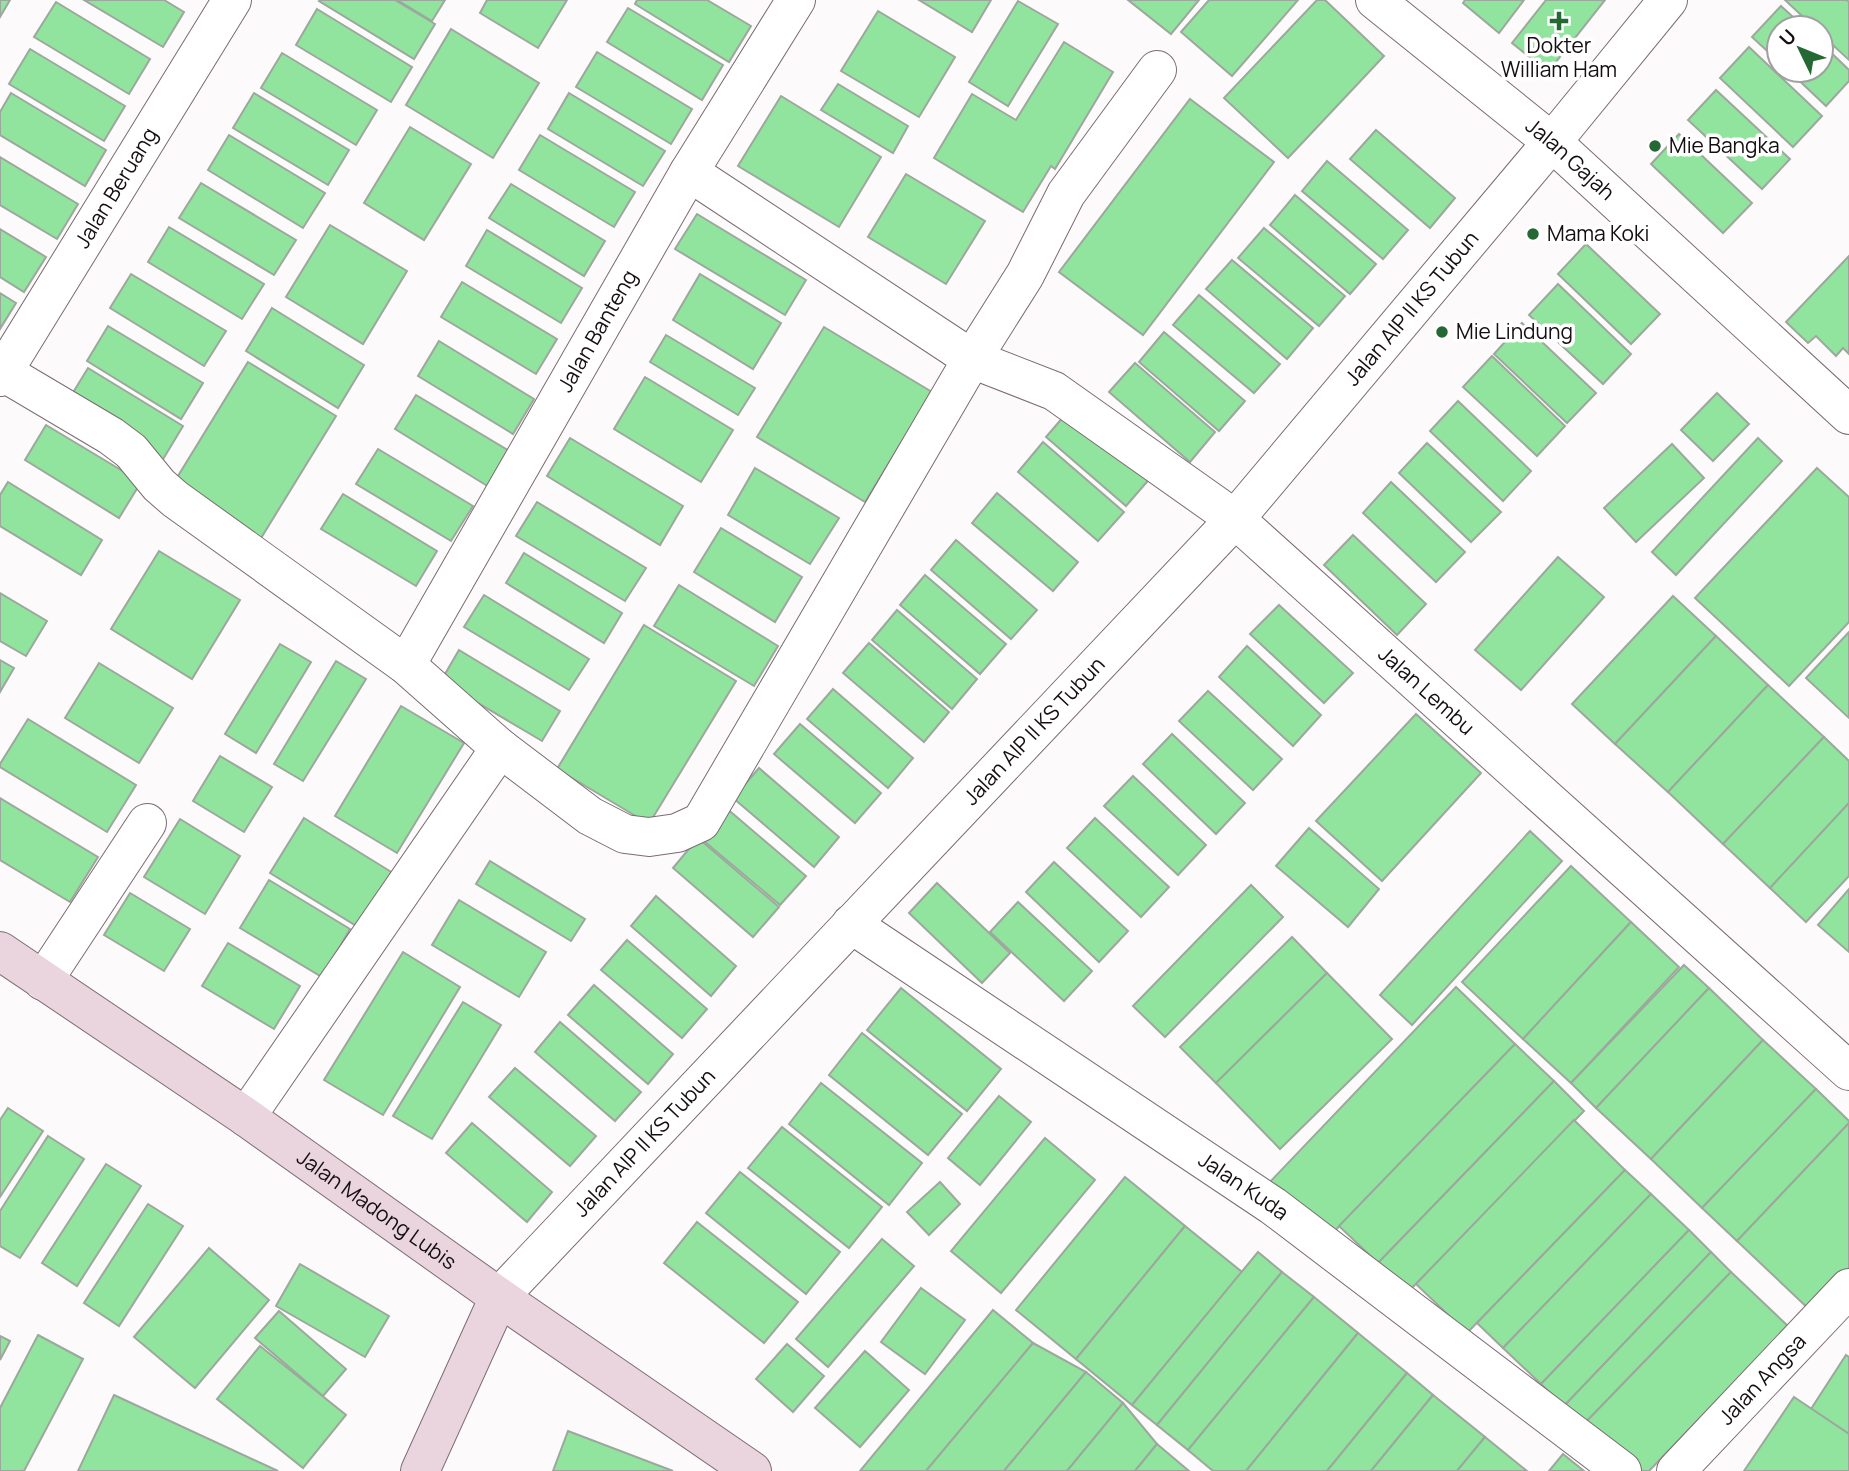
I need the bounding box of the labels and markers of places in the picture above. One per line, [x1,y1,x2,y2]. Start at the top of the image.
marker: Dokter William Ham [1549,11,1569,31]
place label: Dokter William Ham [1501,31,1617,83]
place label: Mie Bangka [1669,131,1780,159]
marker: Mie Bangka [1647,138,1663,154]
place label: Mama Koki [1547,219,1649,247]
marker: Mama Koki [1525,226,1541,242]
place label: Mie Lindung [1456,317,1573,345]
marker: Mie Lindung [1434,324,1450,340]

